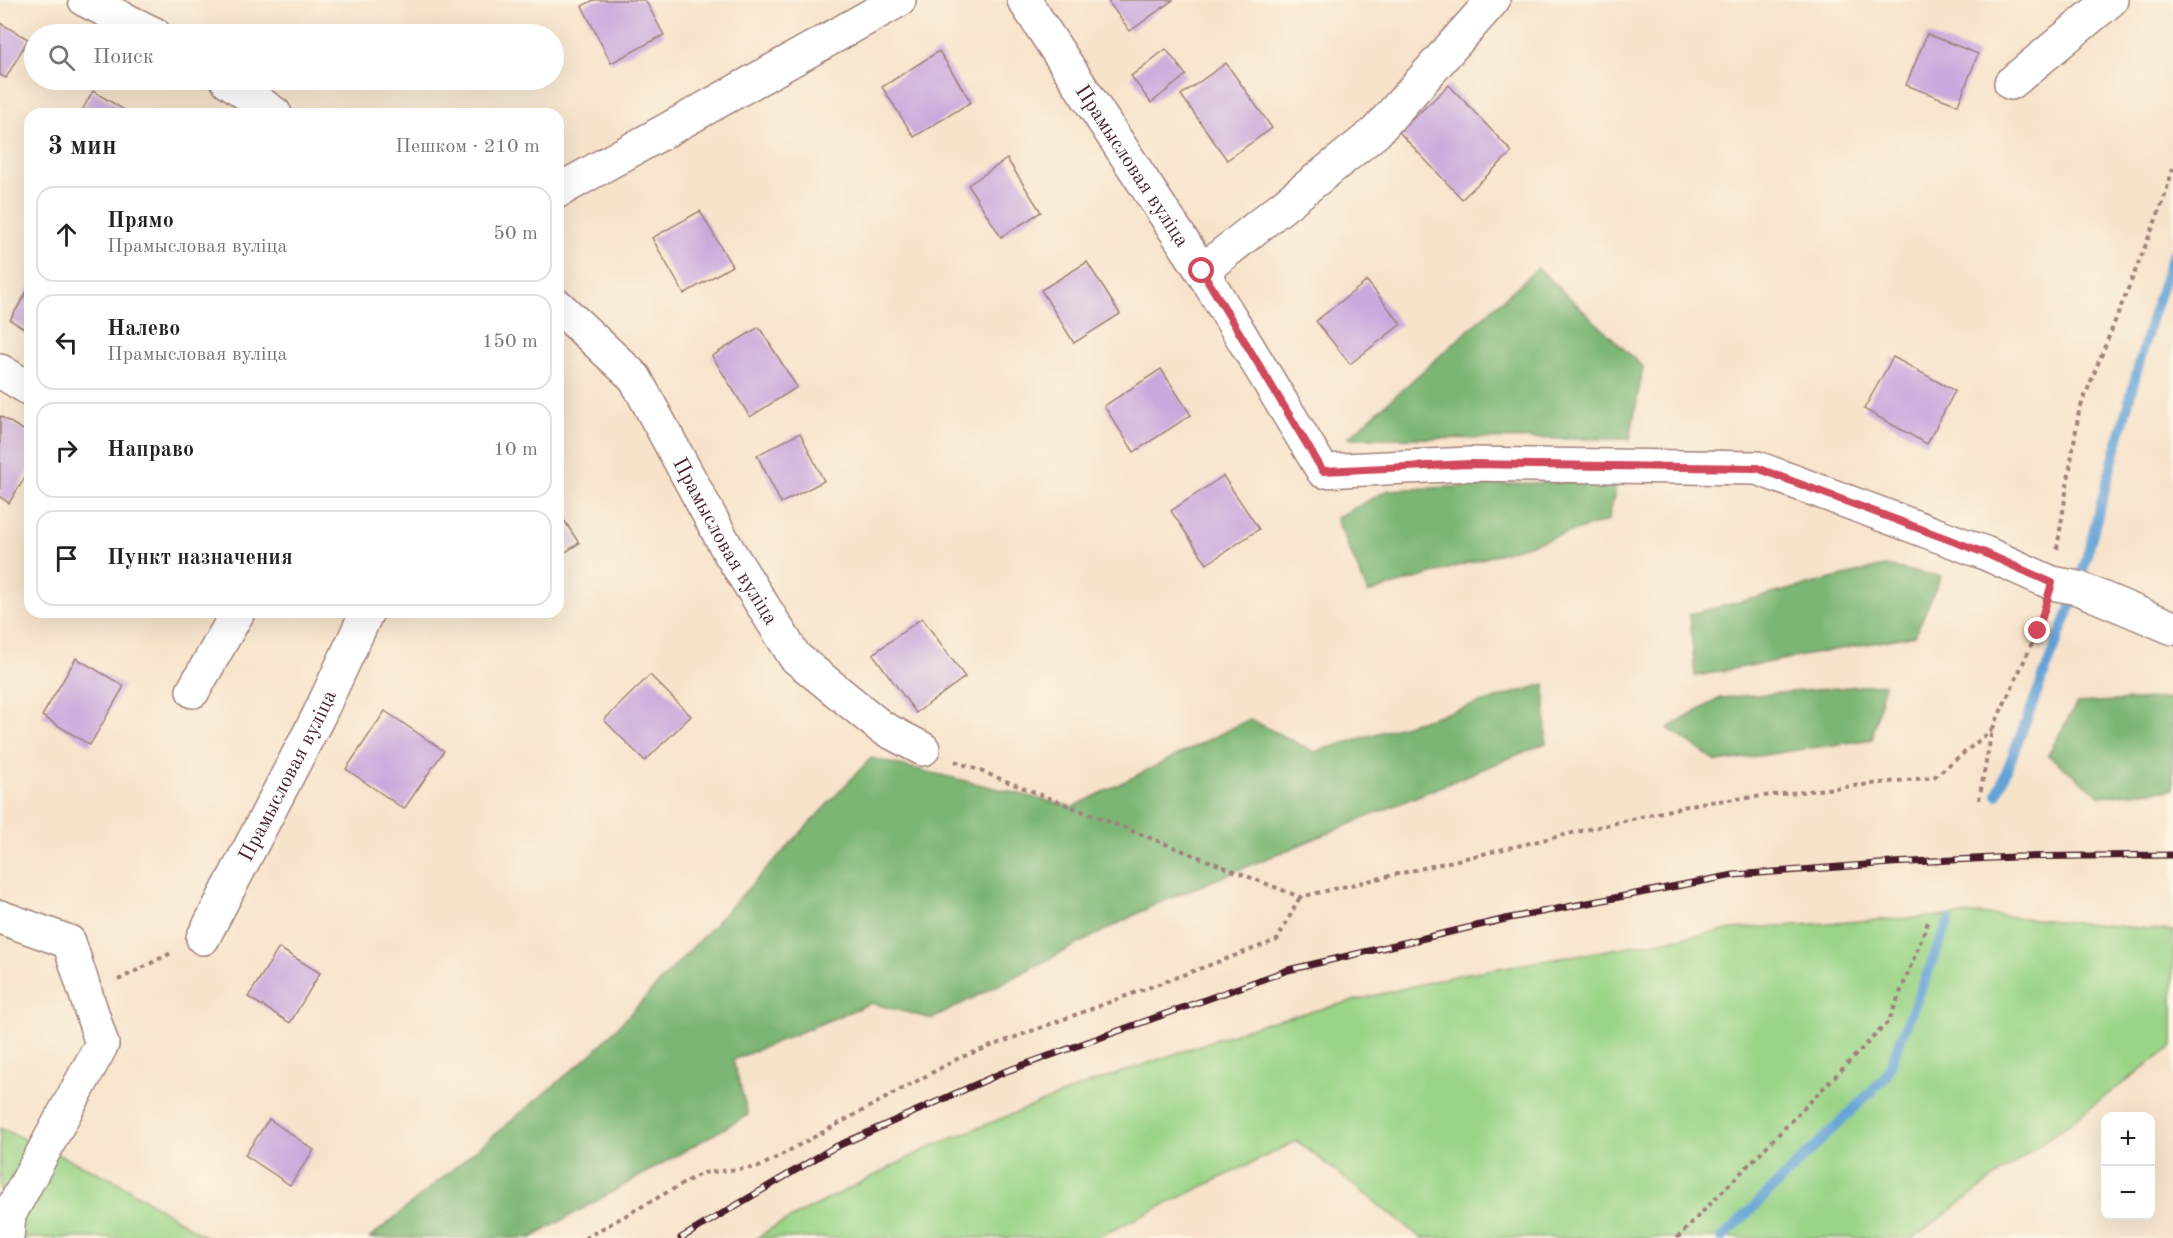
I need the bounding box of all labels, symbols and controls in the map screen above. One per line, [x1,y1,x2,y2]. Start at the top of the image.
search box [24,24,564,90]
icon: search [45,41,78,74]
text: Поиск [93,46,154,68]
street label: Прамысловая вуліца [1071,81,1192,251]
text: 3 мин [48,134,117,160]
text: Пешком · 210 m [395,137,540,157]
text: Прямо [107,210,174,232]
icon: ahead [50,218,83,251]
text: 50 m [493,224,538,244]
text: Прамысловая вуліца [107,237,287,257]
route start [1188,257,1214,283]
text: Налево [107,318,180,340]
icon: left [50,326,83,359]
text: 150 m [482,332,538,352]
text: Прамысловая вуліца [107,345,287,365]
icon: right [50,434,83,467]
text: Направо [107,439,194,461]
text: 10 m [493,440,538,460]
street label: Прамысловая вуліца [668,455,781,629]
icon: arrive [50,542,83,575]
text: Пункт назначения [107,547,293,569]
route end [2024,617,2050,643]
street label: Прамысловая вуліца [236,687,341,865]
map controls [2101,1112,2155,1220]
button: + [2101,1112,2155,1166]
button: − [2101,1166,2155,1220]

